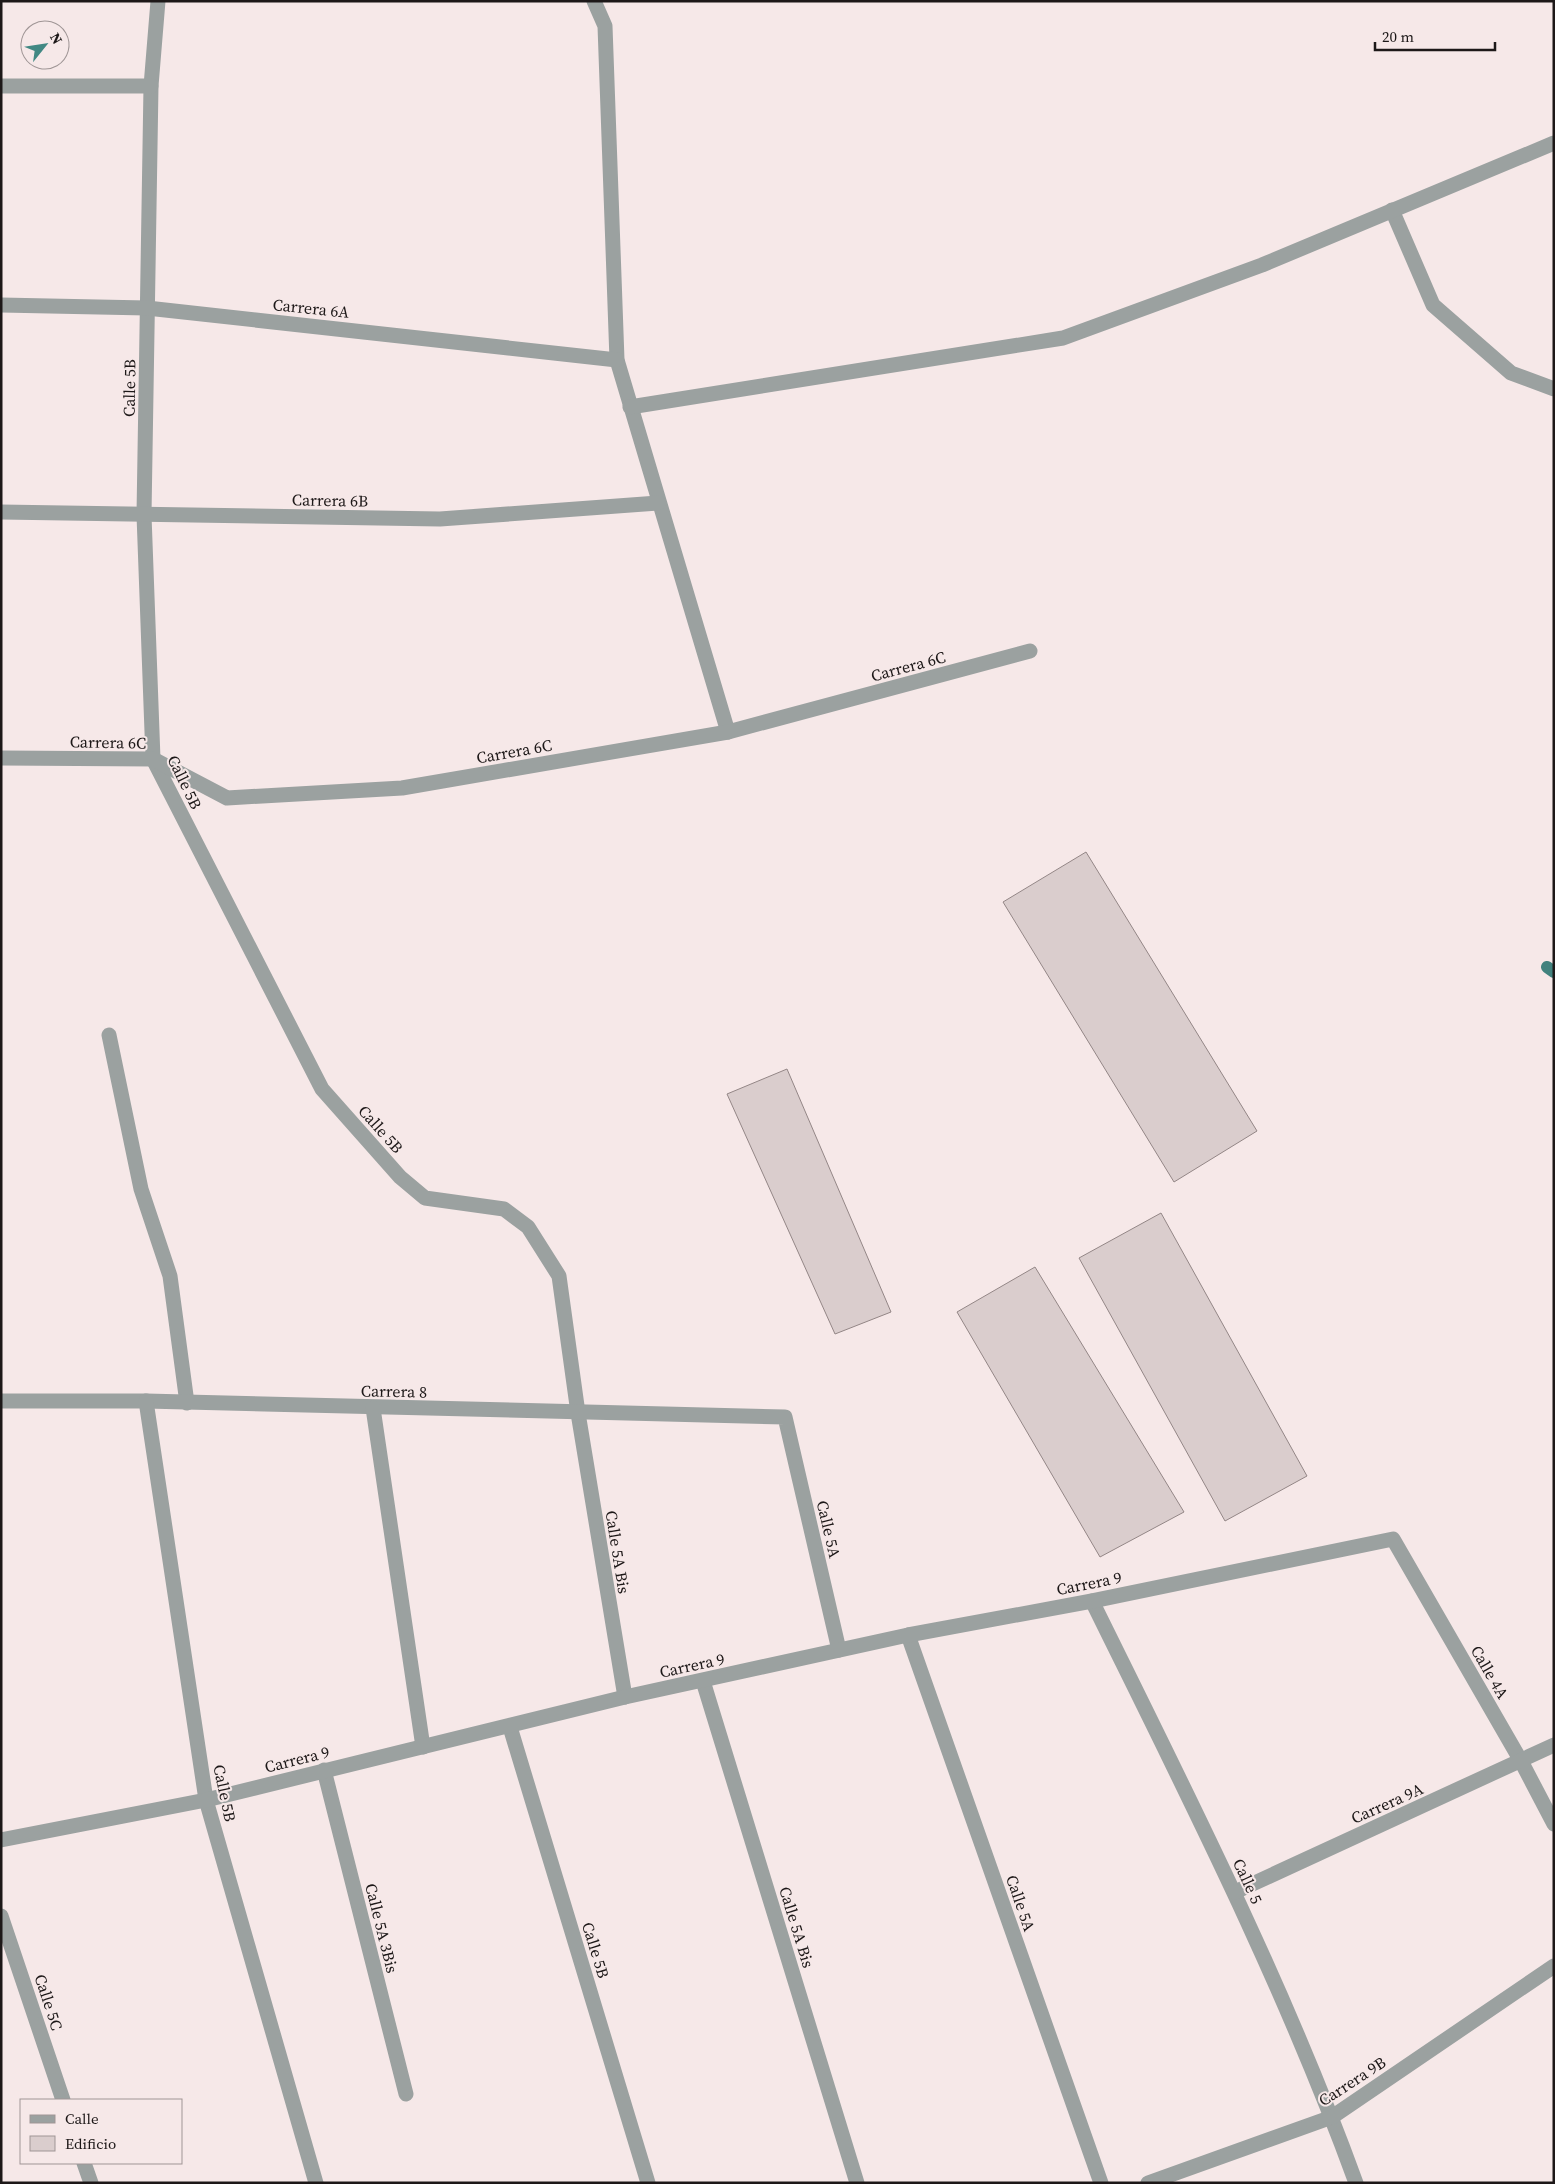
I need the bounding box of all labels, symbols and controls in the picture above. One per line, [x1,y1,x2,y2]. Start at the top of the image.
north arrow [20,20,70,70]
scale bar [1375,20,1495,52]
text: 20 m [1382,26,1414,47]
text: N [45,29,67,48]
street label: Carrera 6A [272,293,351,323]
street label: Calle 5B [117,359,141,417]
street label: Carrera 6B [292,488,368,512]
street label: Carrera 6C [868,646,948,686]
street label: Carrera 6C [70,730,146,754]
street label: Carrera 6C [475,734,553,768]
street label: Calle 5B [162,751,208,813]
street label: Calle 5B [354,1100,408,1158]
street label: Carrera 8 [361,1379,427,1403]
street label: Calle 5A [812,1498,846,1560]
street label: Calle 5A Bis [601,1509,635,1595]
street label: Carrera 9 [1054,1566,1124,1600]
street label: Calle 4A [1466,1641,1514,1703]
street label: Carrera 9 [657,1647,727,1683]
street label: Carrera 9 [262,1740,332,1778]
street label: Calle 5B [208,1762,242,1824]
street label: Carrera 9A [1347,1777,1427,1829]
street label: Calle 5 [1228,1855,1268,1907]
street label: Calle 5A [1001,1872,1041,1934]
street label: Calle 5A 3Bis [360,1881,404,1975]
street label: Calle 5A Bis [774,1884,820,1970]
street label: Calle 5B [577,1919,615,1981]
street label: Calle 5C [30,1971,68,2033]
street label: Carrera 9B [1314,2051,1390,2111]
legend [20,2099,182,2164]
text: Calle [65,2108,99,2129]
text: Edificio [65,2133,116,2154]

